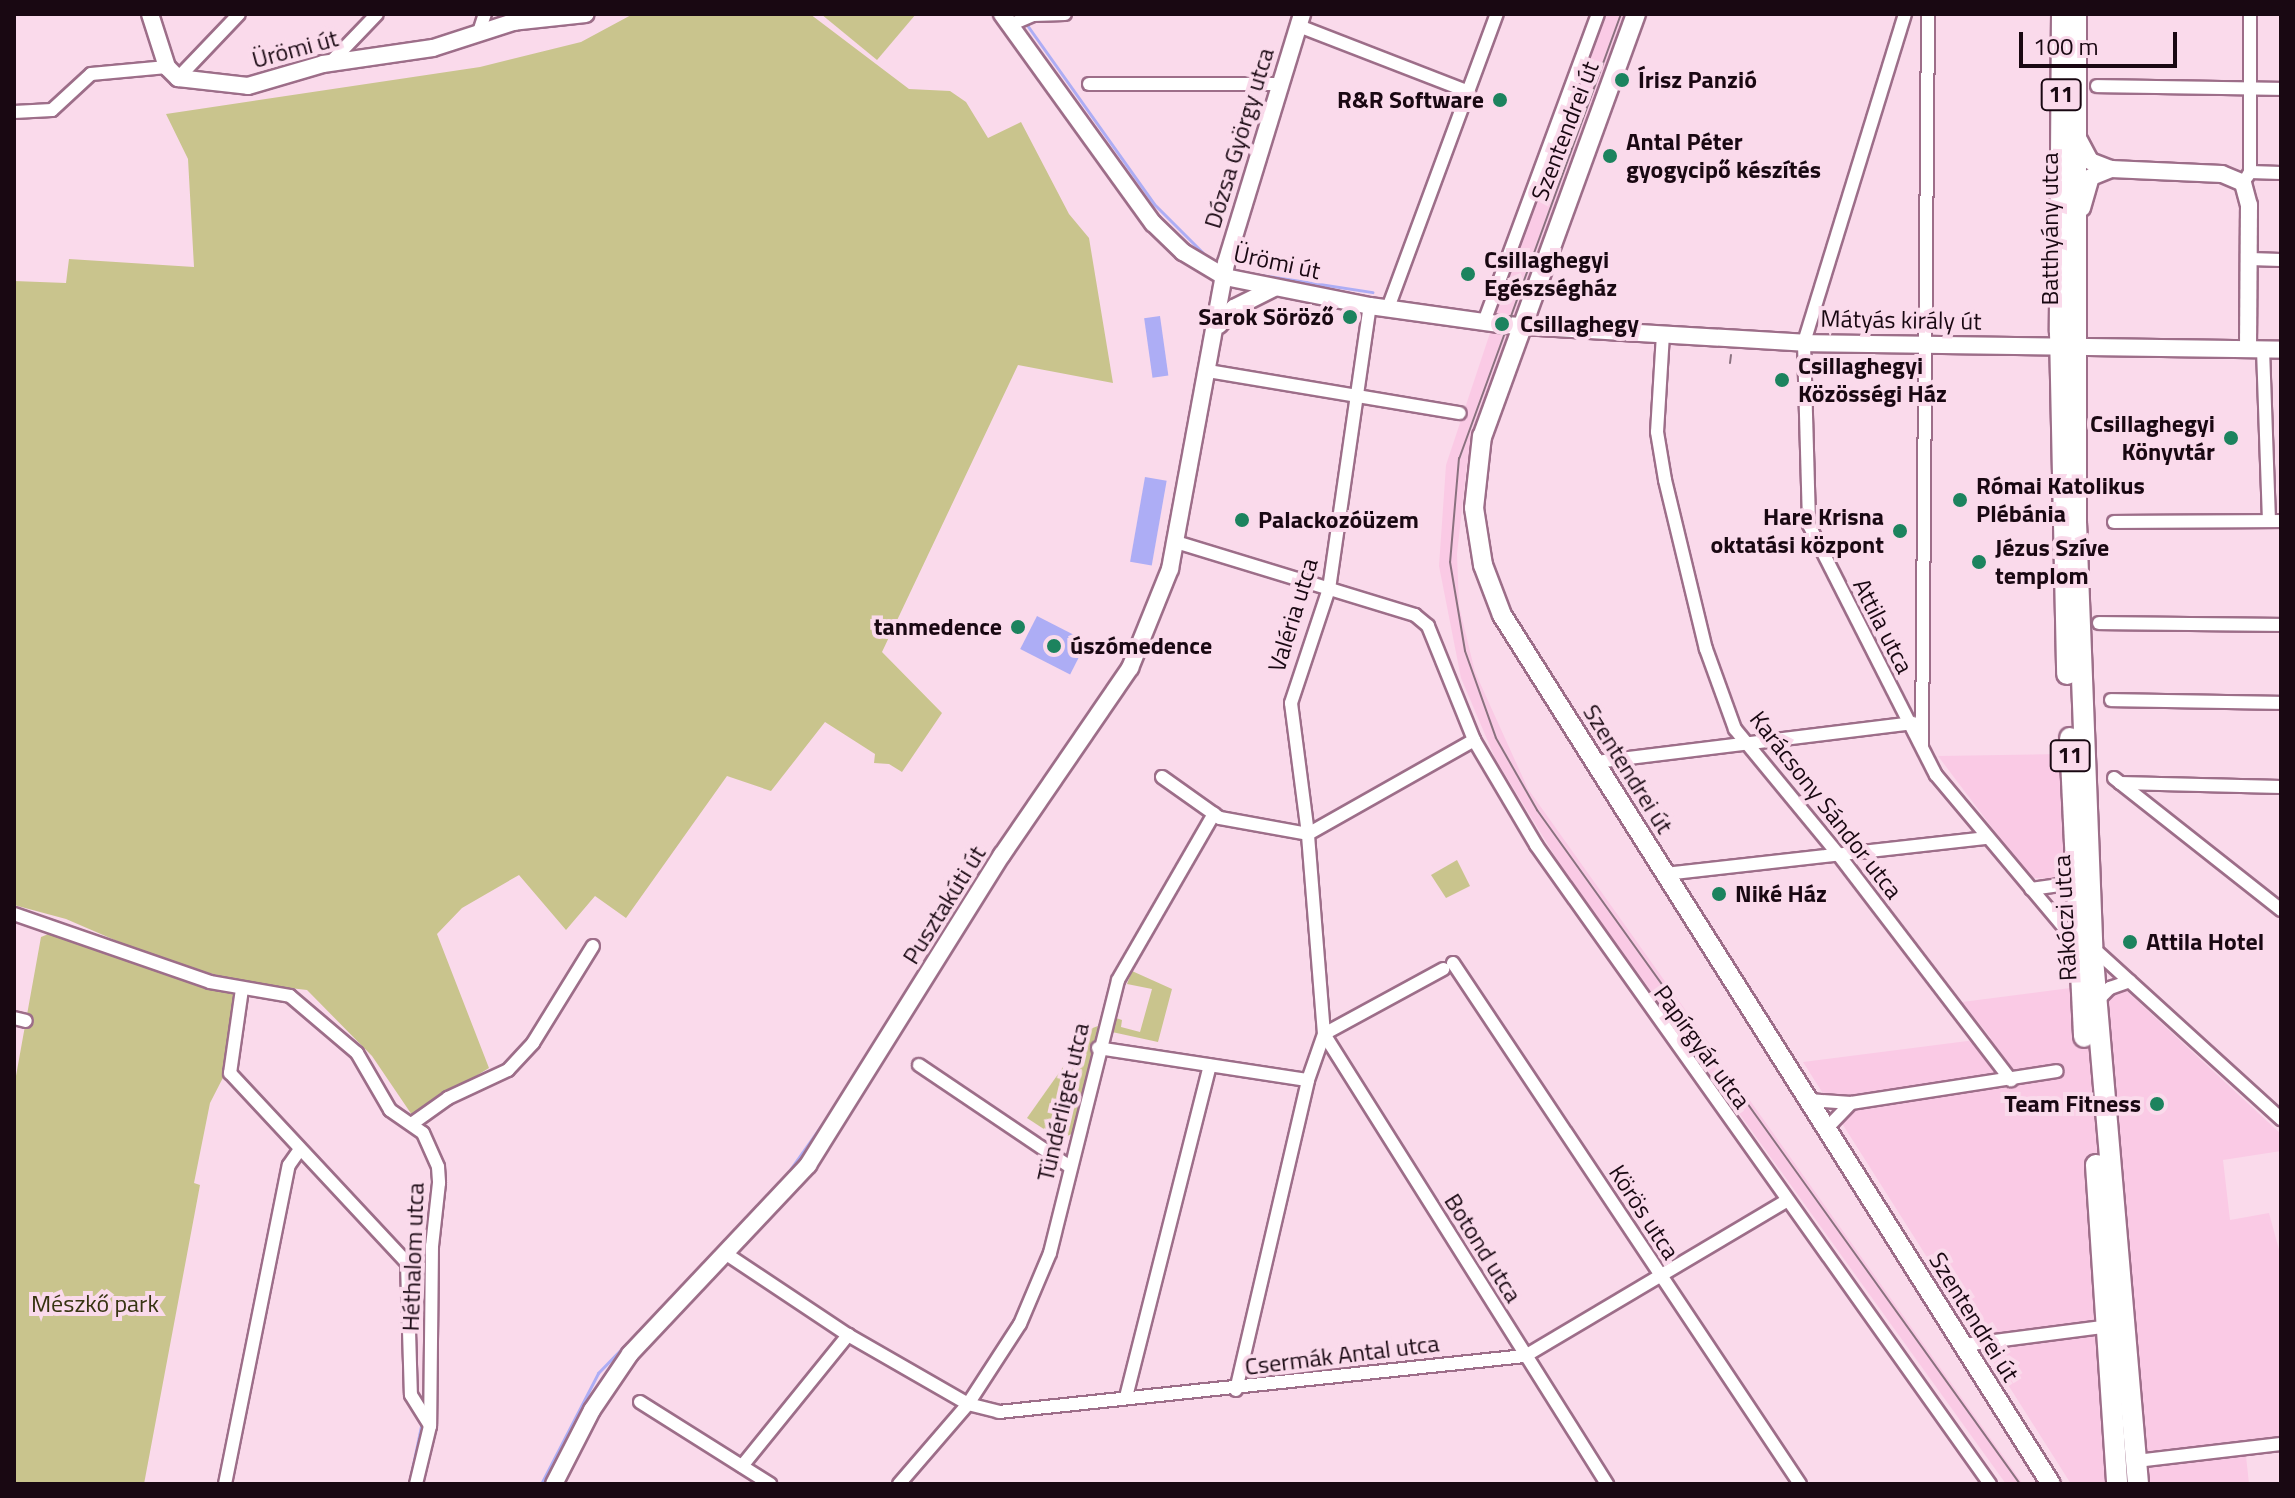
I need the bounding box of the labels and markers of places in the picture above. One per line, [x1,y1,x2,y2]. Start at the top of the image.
place label: Írisz Panzió [1638,66,1757,94]
marker: Írisz Panzió [1613,71,1631,89]
place label: R&R Software [1337,86,1484,114]
marker: R&R Software [1491,91,1509,109]
place label: Antal Péter gyogycipő készítés [1626,128,1821,184]
marker: Antal Péter gyogycipő készítés [1601,147,1619,165]
place label: Csillaghegyi Egészségház [1484,246,1617,302]
marker: Csillaghegyi Egészségház [1459,265,1477,283]
place label: Sarok Söröző [1198,303,1334,331]
marker: Sarok Söröző [1341,308,1359,326]
place label: Csillaghegy [1520,310,1639,338]
marker: Csillaghegy [1491,313,1513,335]
place label: Csillaghegyi Közösségi Ház [1798,352,1947,408]
marker: Csillaghegyi Közösségi Ház [1773,371,1791,389]
place label: Csillaghegyi Könyvtár [2090,410,2215,466]
marker: Csillaghegyi Könyvtár [2222,429,2240,447]
place label: Római Katolikus Plébánia [1976,472,2145,528]
marker: Római Katolikus Plébánia [1951,491,1969,509]
place label: Hare Krisna oktatási központ [1710,503,1884,559]
place label: Palackozóüzem [1258,506,1419,534]
marker: Palackozóüzem [1233,511,1251,529]
marker: Hare Krisna oktatási központ [1891,522,1909,540]
place label: Jézus Szíve templom [1995,534,2109,590]
marker: Jézus Szíve templom [1970,553,1988,571]
place label: tanmedence [874,613,1002,641]
marker: tanmedence [1009,618,1027,636]
place label: úszómedence [1070,632,1212,660]
marker: úszómedence [1045,637,1063,655]
place label: Niké Ház [1735,880,1827,908]
marker: Niké Ház [1710,885,1728,903]
place label: Attila Hotel [2146,928,2264,956]
marker: Attila Hotel [2121,933,2139,951]
place label: Team Fitness [2004,1090,2141,1118]
marker: Team Fitness [2148,1095,2166,1113]

